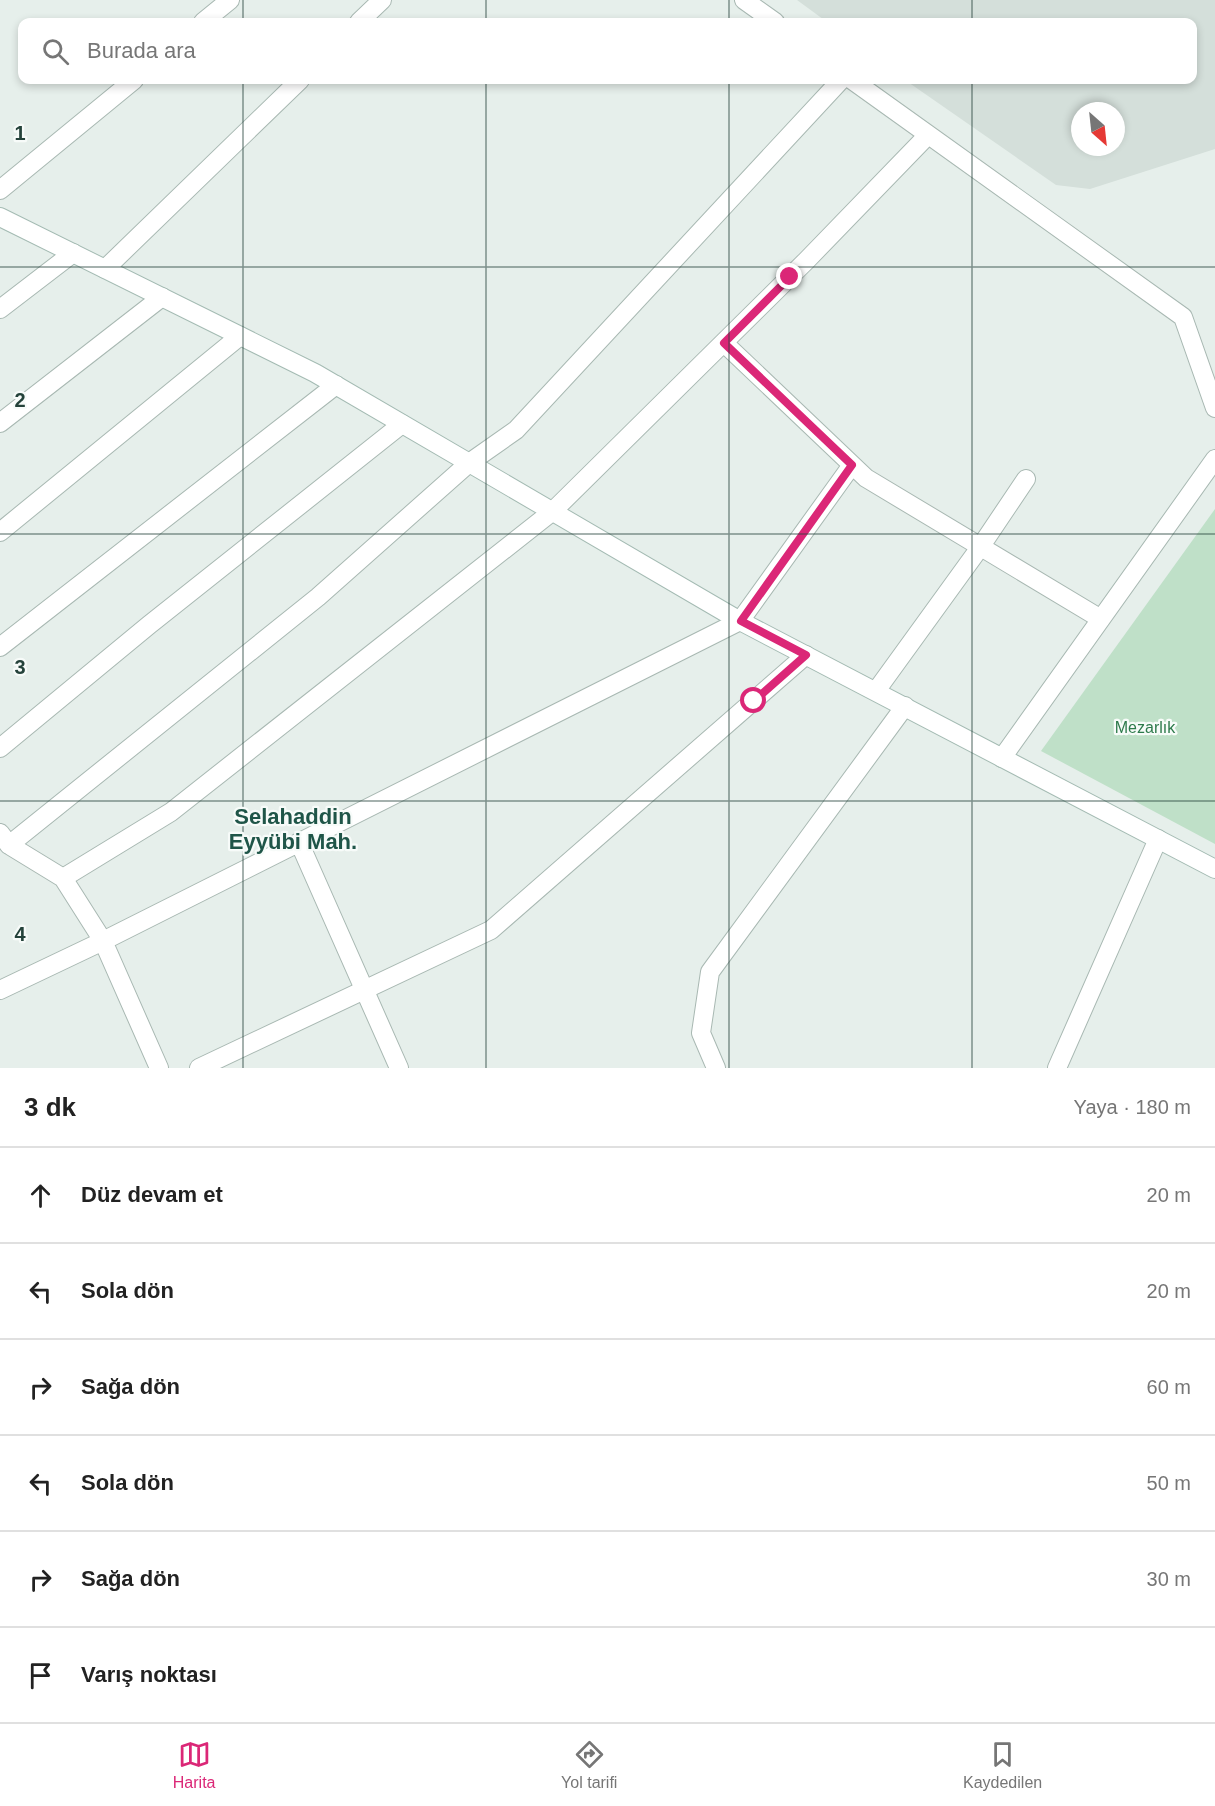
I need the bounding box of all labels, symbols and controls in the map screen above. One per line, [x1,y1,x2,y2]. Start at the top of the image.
search box [18,18,1197,84]
icon: search [39,35,72,68]
text: Burada ara [87,38,196,63]
north arrow [1071,102,1125,156]
text: 1 [14,122,26,144]
route end [776,263,802,289]
text: 2 [14,389,26,411]
text: 3 [14,656,26,678]
route start [740,687,766,713]
park label: Mezarlık [1115,719,1176,736]
district label: Selahaddin Eyyübi Mah. [229,804,357,854]
text: 4 [14,923,26,945]
text: 3 dk [24,1092,76,1122]
text: Yaya · 180 m [1074,1096,1191,1118]
icon: ahead [24,1179,57,1212]
text: Düz devam et [81,1182,223,1207]
text: 20 m [1147,1184,1191,1206]
icon: left [24,1275,57,1308]
text: Sola dön [81,1278,174,1303]
text: 20 m [1147,1280,1191,1302]
icon: right [24,1371,57,1404]
text: Sağa dön [81,1374,180,1399]
text: 60 m [1147,1376,1191,1398]
icon: left [24,1467,57,1500]
text: Sola dön [81,1470,174,1495]
text: 50 m [1147,1472,1191,1494]
icon: right [24,1563,57,1596]
text: Sağa dön [81,1566,180,1591]
text: 30 m [1147,1568,1191,1590]
icon: arrive [24,1659,57,1692]
text: Varış noktası [81,1662,217,1687]
tab: Harita [173,1738,215,1792]
tab: Yol tarifi [561,1738,617,1792]
tab: Kaydedilen [963,1738,1042,1792]

